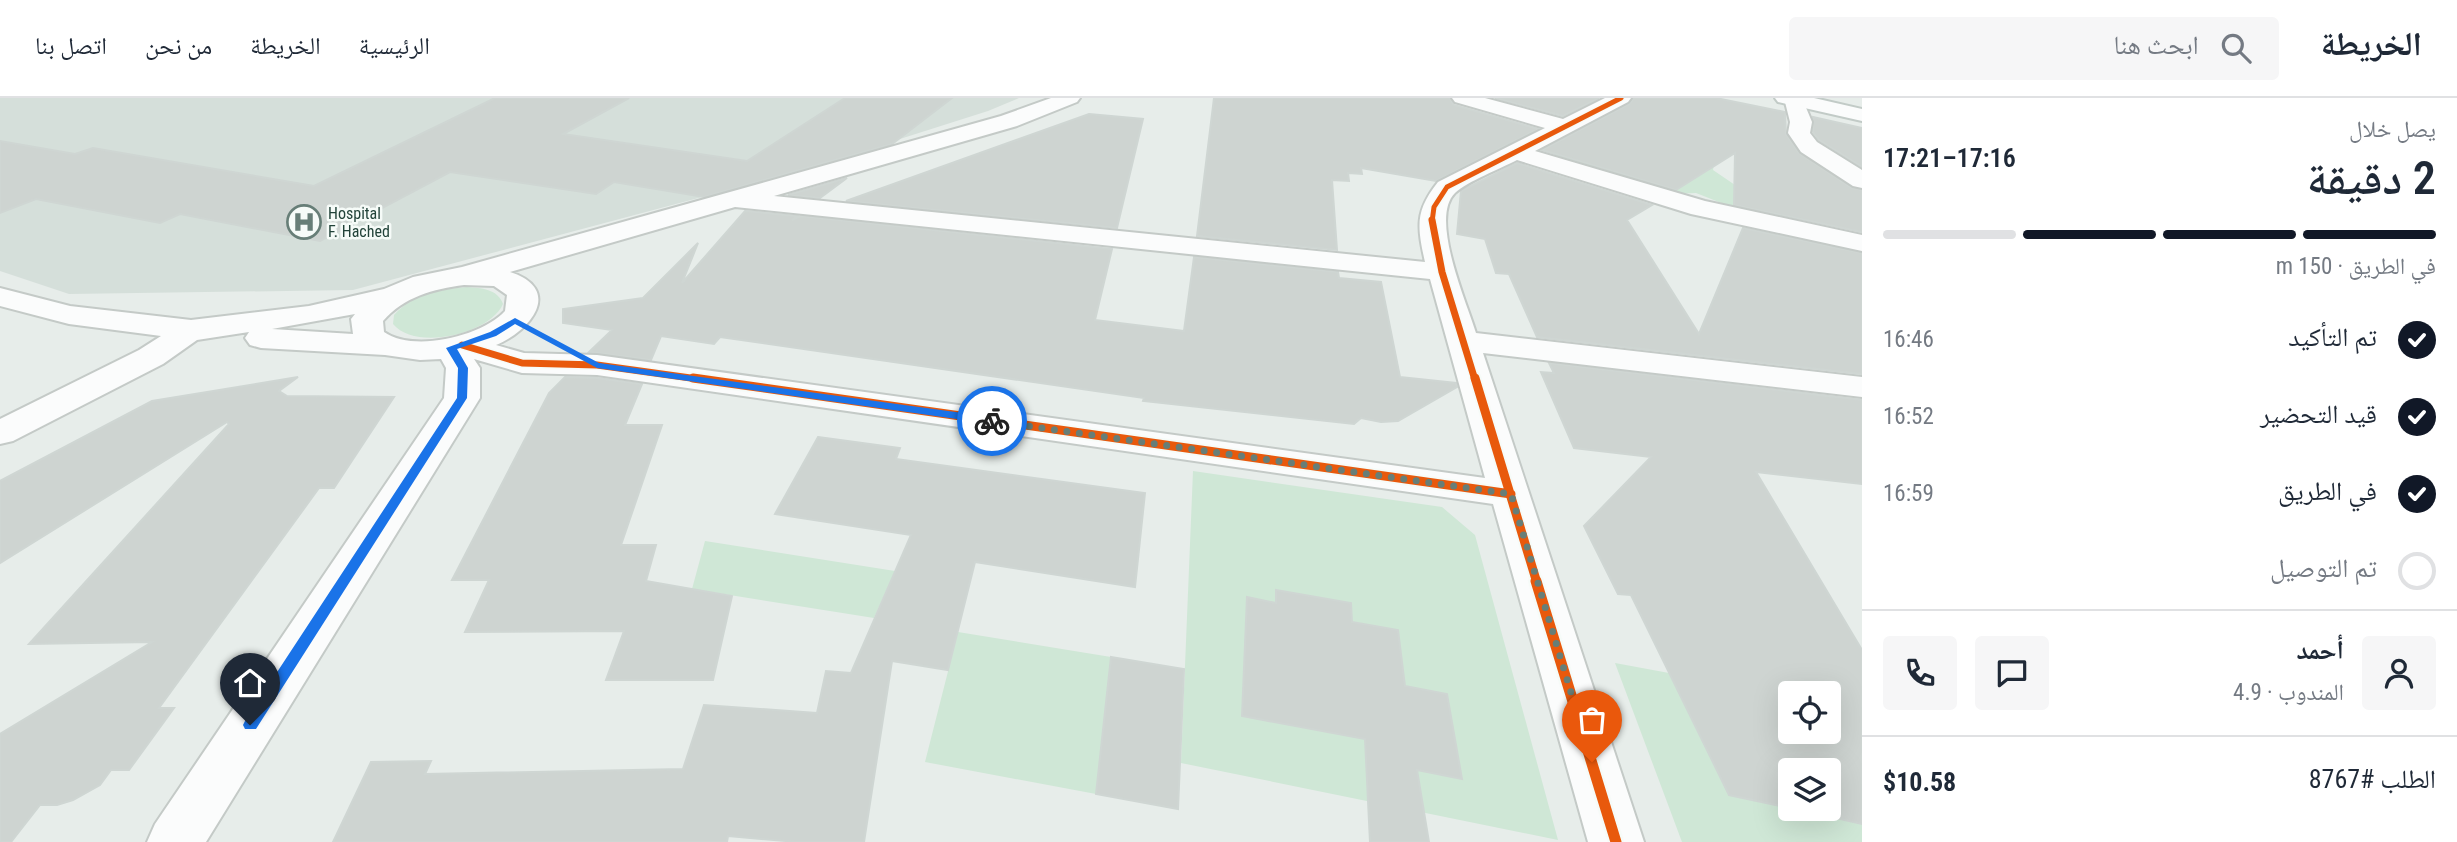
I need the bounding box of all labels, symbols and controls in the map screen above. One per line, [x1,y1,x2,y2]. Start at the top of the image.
search box [1789,17,2279,80]
text: الخريطة [2321,24,2422,63]
icon: search [2217,29,2255,67]
text: ابحث هنا [2114,30,2199,60]
text: اتصل بنا [35,32,107,60]
text: من نحن [145,32,212,60]
text: الخريطة [250,32,321,60]
text: الرئيسية [359,32,430,60]
text: يصل خلال [2349,116,2436,143]
text: 17:16–17:21 [1883,143,2016,173]
text: 2 دقيقة [2307,151,2436,205]
hospital icon: Hospital F. Hached [285,203,323,241]
place label: Hospital F. Hached [328,204,390,241]
text: في الطريق · 150 m [2276,253,2436,280]
icon: check [2398,321,2436,359]
text: تم التأكيد [2288,322,2377,352]
text: 16:46 [1883,326,1934,353]
courier [957,386,1027,456]
icon: check [2398,398,2436,436]
text: قيد التحضير [2260,399,2377,429]
icon: bike [973,402,1011,440]
text: 16:52 [1883,403,1934,430]
icon: check [2398,475,2436,513]
text: في الطريق [2278,476,2377,506]
text: 16:59 [1883,480,1934,507]
text: تم التوصيل [2270,553,2377,583]
text: أحمد [2296,635,2344,665]
button: phone [1883,636,1957,710]
button: chat [1975,636,2049,710]
button: person [2362,636,2436,710]
pin [220,653,280,725]
icon: home [231,664,269,702]
text: المندوب · 4.9 [2233,679,2344,706]
map controls [1778,681,1841,821]
button: locate [1778,681,1841,744]
pin [1562,690,1622,762]
icon: bag [1573,701,1611,739]
button: layers [1778,758,1841,821]
text: الطلب #8767 [2309,764,2436,794]
text: $10.58 [1883,767,1956,797]

